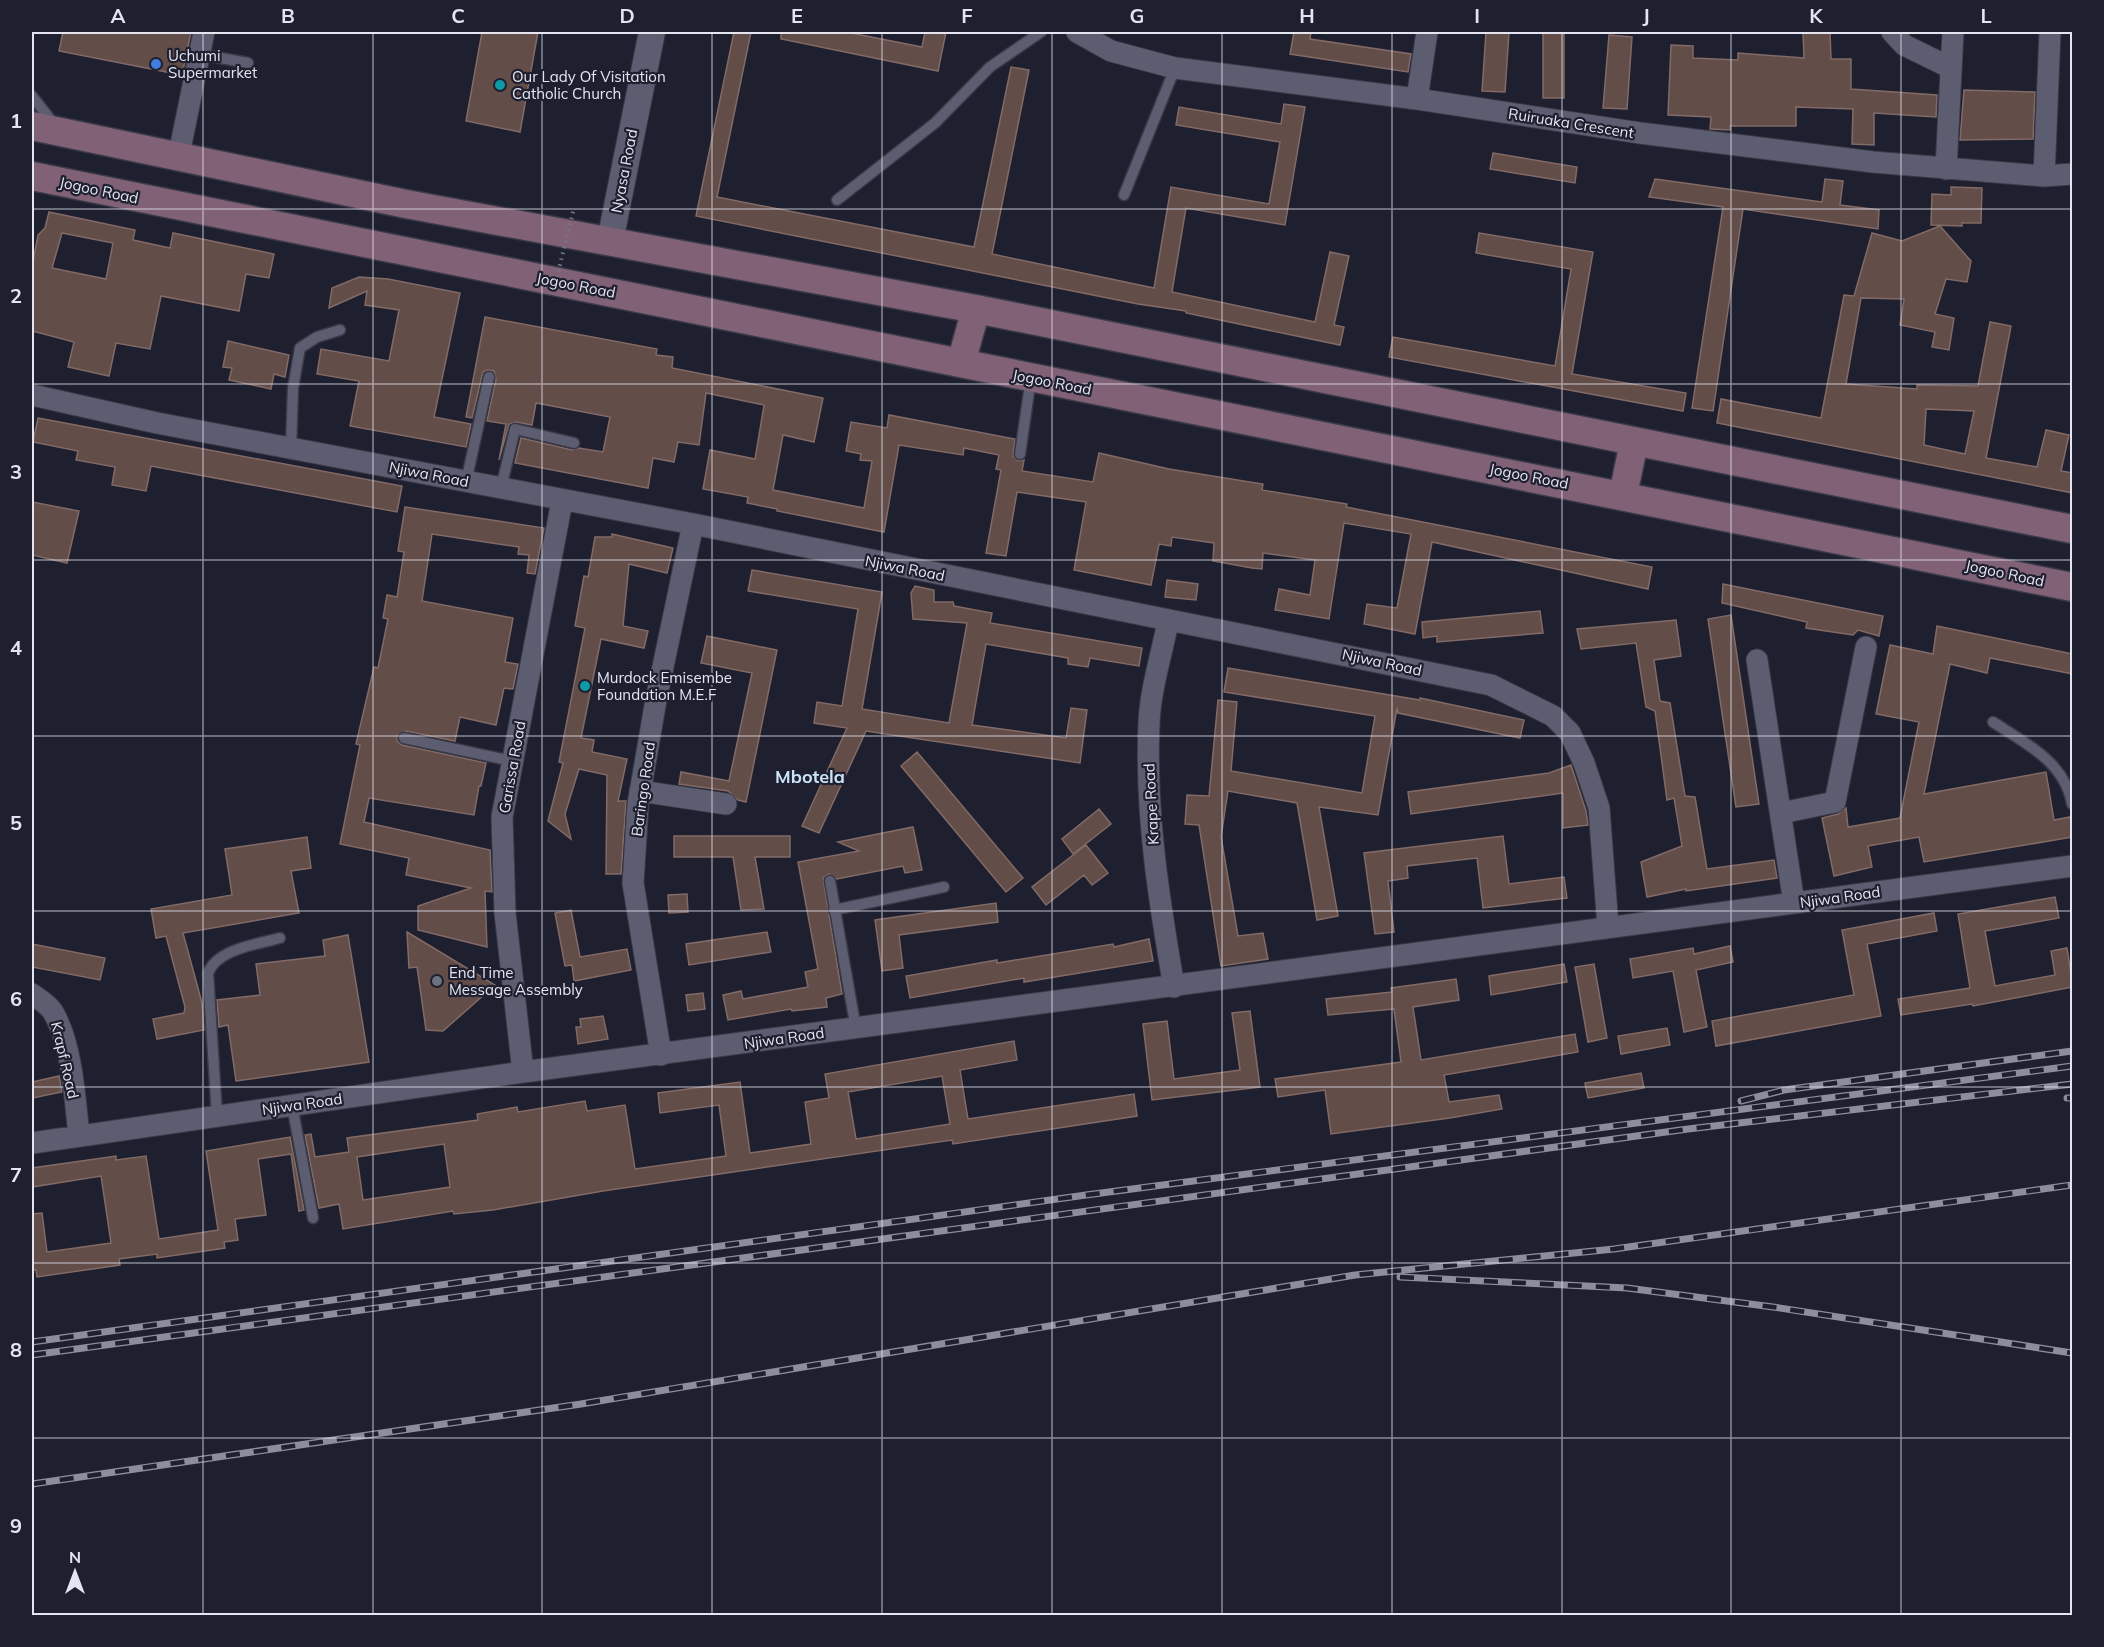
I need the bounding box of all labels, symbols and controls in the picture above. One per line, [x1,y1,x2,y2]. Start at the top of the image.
text: A [111,3,126,28]
text: B [281,3,295,28]
text: C [451,3,465,28]
text: D [619,3,635,28]
text: E [791,3,803,28]
text: F [961,3,973,28]
text: G [1130,3,1144,28]
text: H [1299,3,1315,28]
text: I [1474,3,1480,28]
text: J [1642,3,1650,28]
text: K [1809,3,1823,28]
text: L [1980,3,1992,28]
place label: Uchumi Supermarket [168,46,257,82]
marker: Uchumi Supermarket [149,57,163,71]
place label: Our Lady Of Visitation Catholic Church [512,67,666,103]
marker: Our Lady Of Visitation Catholic Church [493,78,507,92]
street label: Ruiruaka Crescent [1507,104,1635,142]
text: 1 [10,108,22,133]
street label: Nyasa Road [607,127,641,215]
street label: Jogoo Road [58,172,140,208]
street label: Jogoo Road [535,268,617,302]
text: 2 [10,283,22,308]
street label: Jogoo Road [1011,365,1093,399]
street label: Njiwa Road [387,457,471,491]
text: 3 [10,459,22,484]
street label: Jogoo Road [1488,459,1570,493]
street label: Njiwa Road [863,551,947,585]
street label: Jogoo Road [1964,555,2046,591]
text: 4 [10,635,22,660]
street label: Njiwa Road [1340,644,1424,680]
place label: Murdock Emisembe Foundation M.E.F [597,668,732,704]
marker: Murdock Emisembe Foundation M.E.F [578,679,592,693]
street label: Garissa Road [495,719,529,815]
street label: Baringo Road [627,740,659,838]
street label: Krape Road [1139,763,1163,845]
district label: Mbotela [775,765,845,788]
text: 5 [10,810,22,835]
street label: Njiwa Road [1799,882,1881,912]
place label: End Time Message Assembly [449,963,583,999]
marker: End Time Message Assembly [430,974,444,988]
text: 6 [10,986,22,1011]
street label: Krapf Road [47,1020,83,1100]
street label: Njiwa Road [743,1023,825,1053]
street label: Njiwa Road [261,1089,343,1119]
text: 7 [10,1162,22,1187]
text: 8 [10,1337,22,1362]
text: 9 [10,1513,22,1538]
north arrow [45,1542,105,1602]
text: N [69,1547,81,1567]

